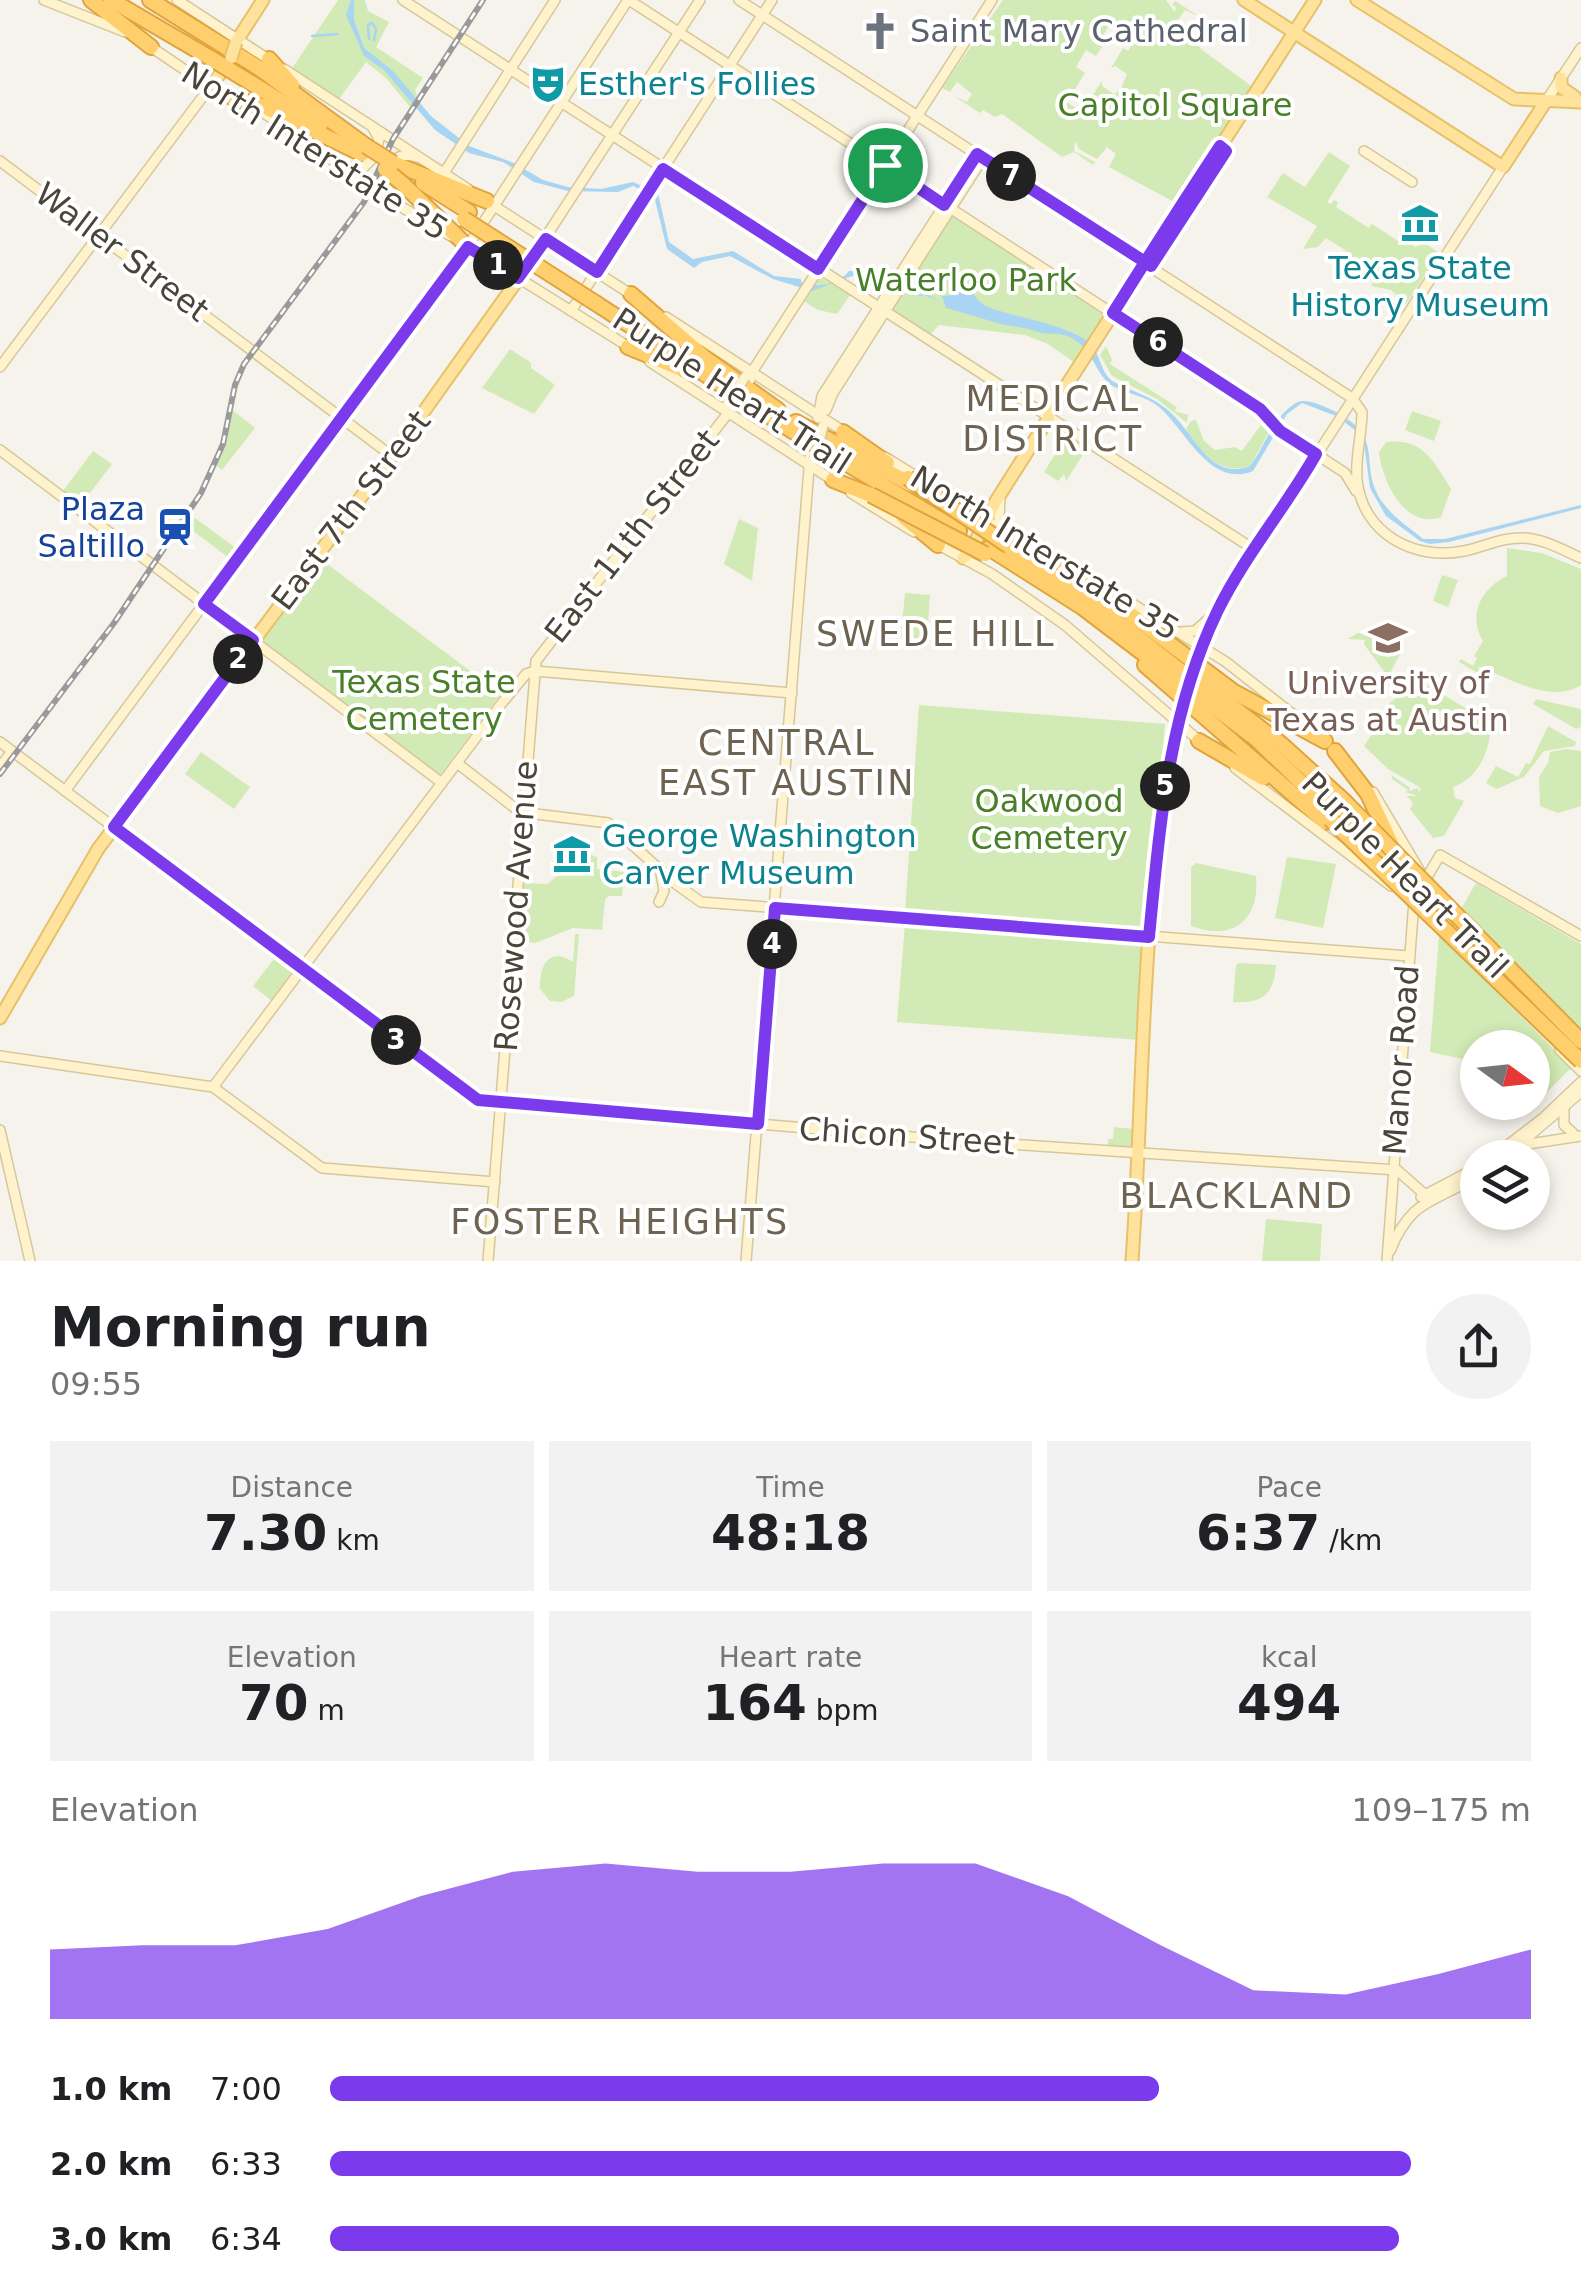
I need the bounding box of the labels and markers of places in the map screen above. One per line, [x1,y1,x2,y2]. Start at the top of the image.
church icon: Saint Mary Cathedral [859,10,901,52]
place label: Saint Mary Cathedral [910,12,1248,50]
theatre icon: Esther's Follies [527,63,569,105]
place label: Esther's Follies [578,65,816,103]
pin [843,123,928,208]
pin: 7 [986,151,1036,201]
museum icon: Texas State History Museum [1399,202,1441,244]
pin: 1 [473,240,523,290]
place label: Texas State History Museum [1290,249,1550,324]
pin: 6 [1133,317,1183,367]
place label: Plaza Saltillo [37,490,145,565]
station icon: Plaza Saltillo [154,506,196,548]
school or university icon: University of Texas at Austin [1367,617,1409,659]
pin: 2 [213,634,263,684]
place label: University of Texas at Austin [1266,664,1509,739]
pin: 5 [1140,761,1190,811]
place label: George Washington Carver Museum [602,817,917,892]
museum icon: George Washington Carver Museum [551,833,593,875]
pin: 4 [747,919,797,969]
pin: 3 [371,1015,421,1065]

